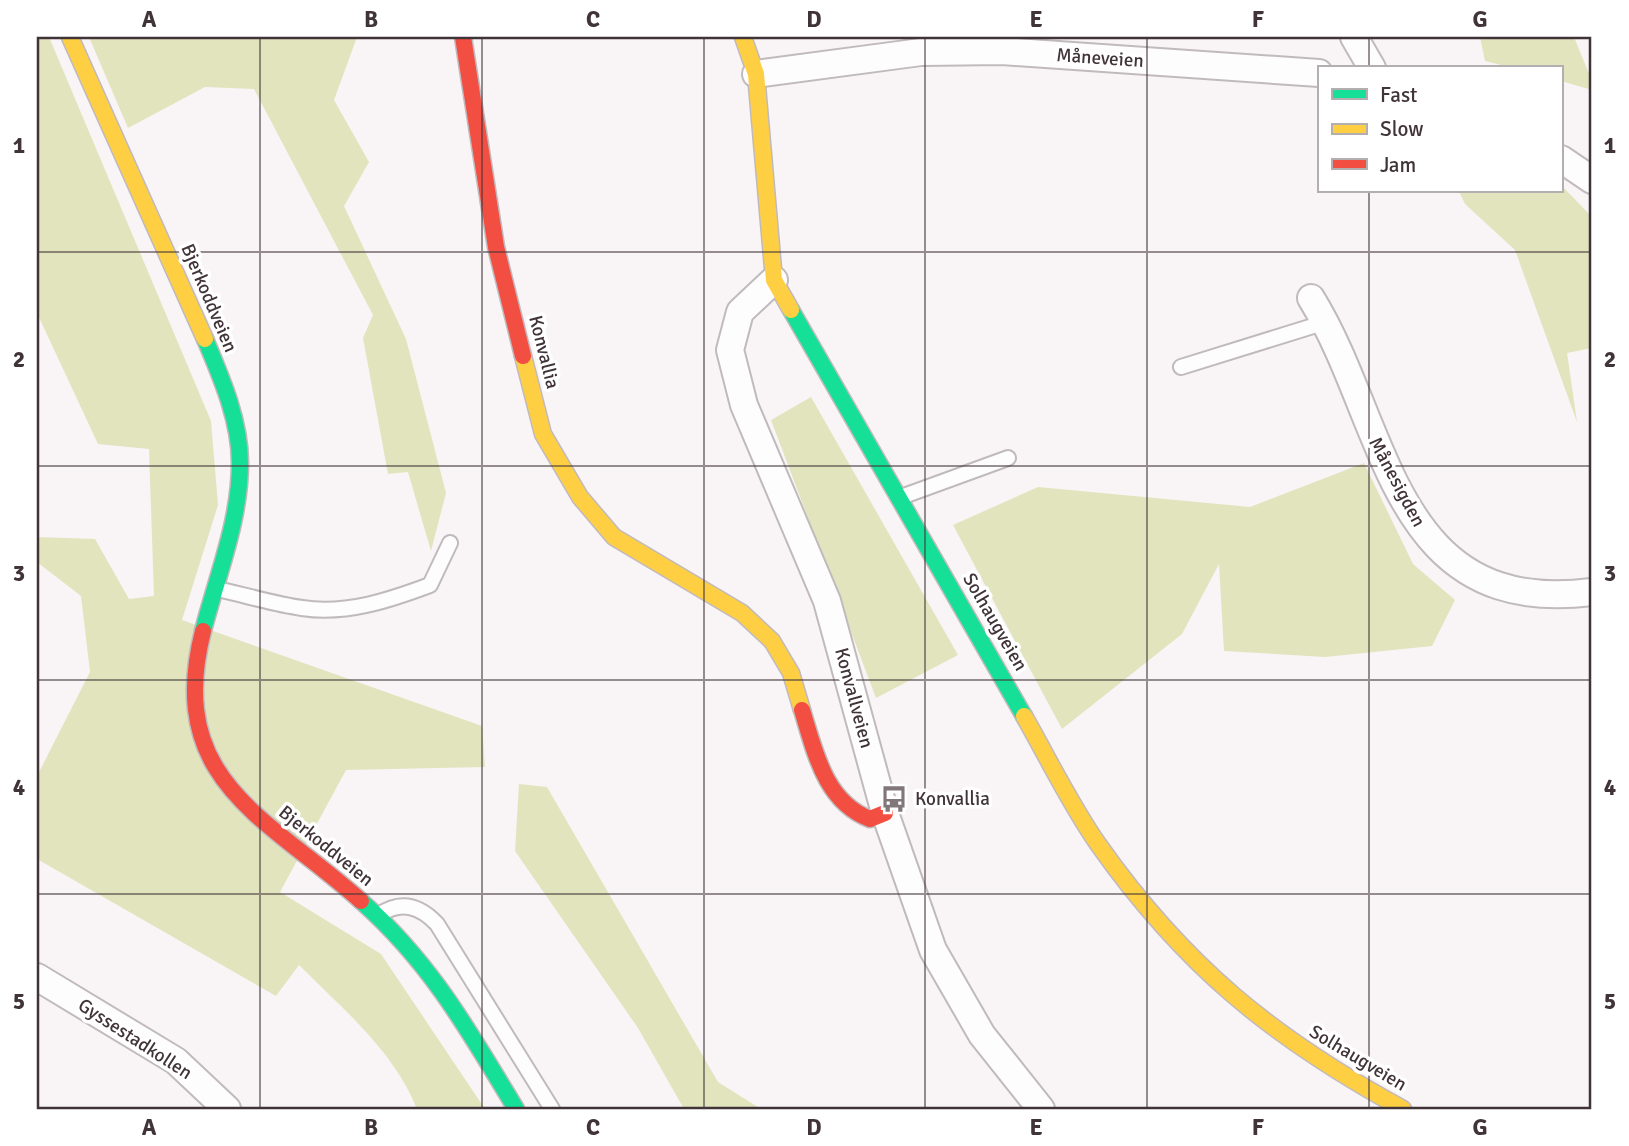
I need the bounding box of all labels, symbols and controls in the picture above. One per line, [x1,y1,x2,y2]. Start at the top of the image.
text: A [142,5,157,34]
text: B [364,5,378,34]
text: C [586,5,600,34]
text: D [806,5,822,34]
text: E [1029,5,1043,34]
text: F [1252,5,1264,34]
text: G [1472,5,1488,34]
street label: Måneveien [1055,43,1145,73]
legend [1318,66,1562,192]
text: Fast [1380,82,1417,108]
text: Slow [1380,116,1424,142]
text: 1 [13,131,25,160]
text: 1 [1604,131,1616,160]
text: Jam [1380,152,1416,178]
street label: Bjerkoddveien [175,240,243,356]
street label: Konvallia [523,313,565,391]
text: 2 [13,345,25,374]
text: 2 [1604,345,1616,374]
street label: Månesigden [1363,433,1431,531]
text: 3 [13,559,25,588]
text: 3 [1604,559,1616,588]
street label: Solhaugveien [957,569,1033,675]
street label: Konvallveien [829,645,879,751]
text: 4 [13,773,25,802]
text: 4 [1604,773,1616,802]
bus stop icon: Konvallia [879,784,909,814]
place label: Konvallia [915,787,990,811]
street label: Bjerkoddveien [274,800,378,892]
text: 5 [13,987,25,1016]
text: 5 [1604,987,1616,1016]
street label: Gyssestadkollen [73,993,197,1085]
street label: Solhaugveien [1305,1020,1411,1096]
text: A [142,1113,157,1142]
text: B [364,1113,378,1142]
text: C [586,1113,600,1142]
text: D [806,1113,822,1142]
text: E [1029,1113,1043,1142]
text: F [1252,1113,1264,1142]
text: G [1472,1113,1488,1142]

